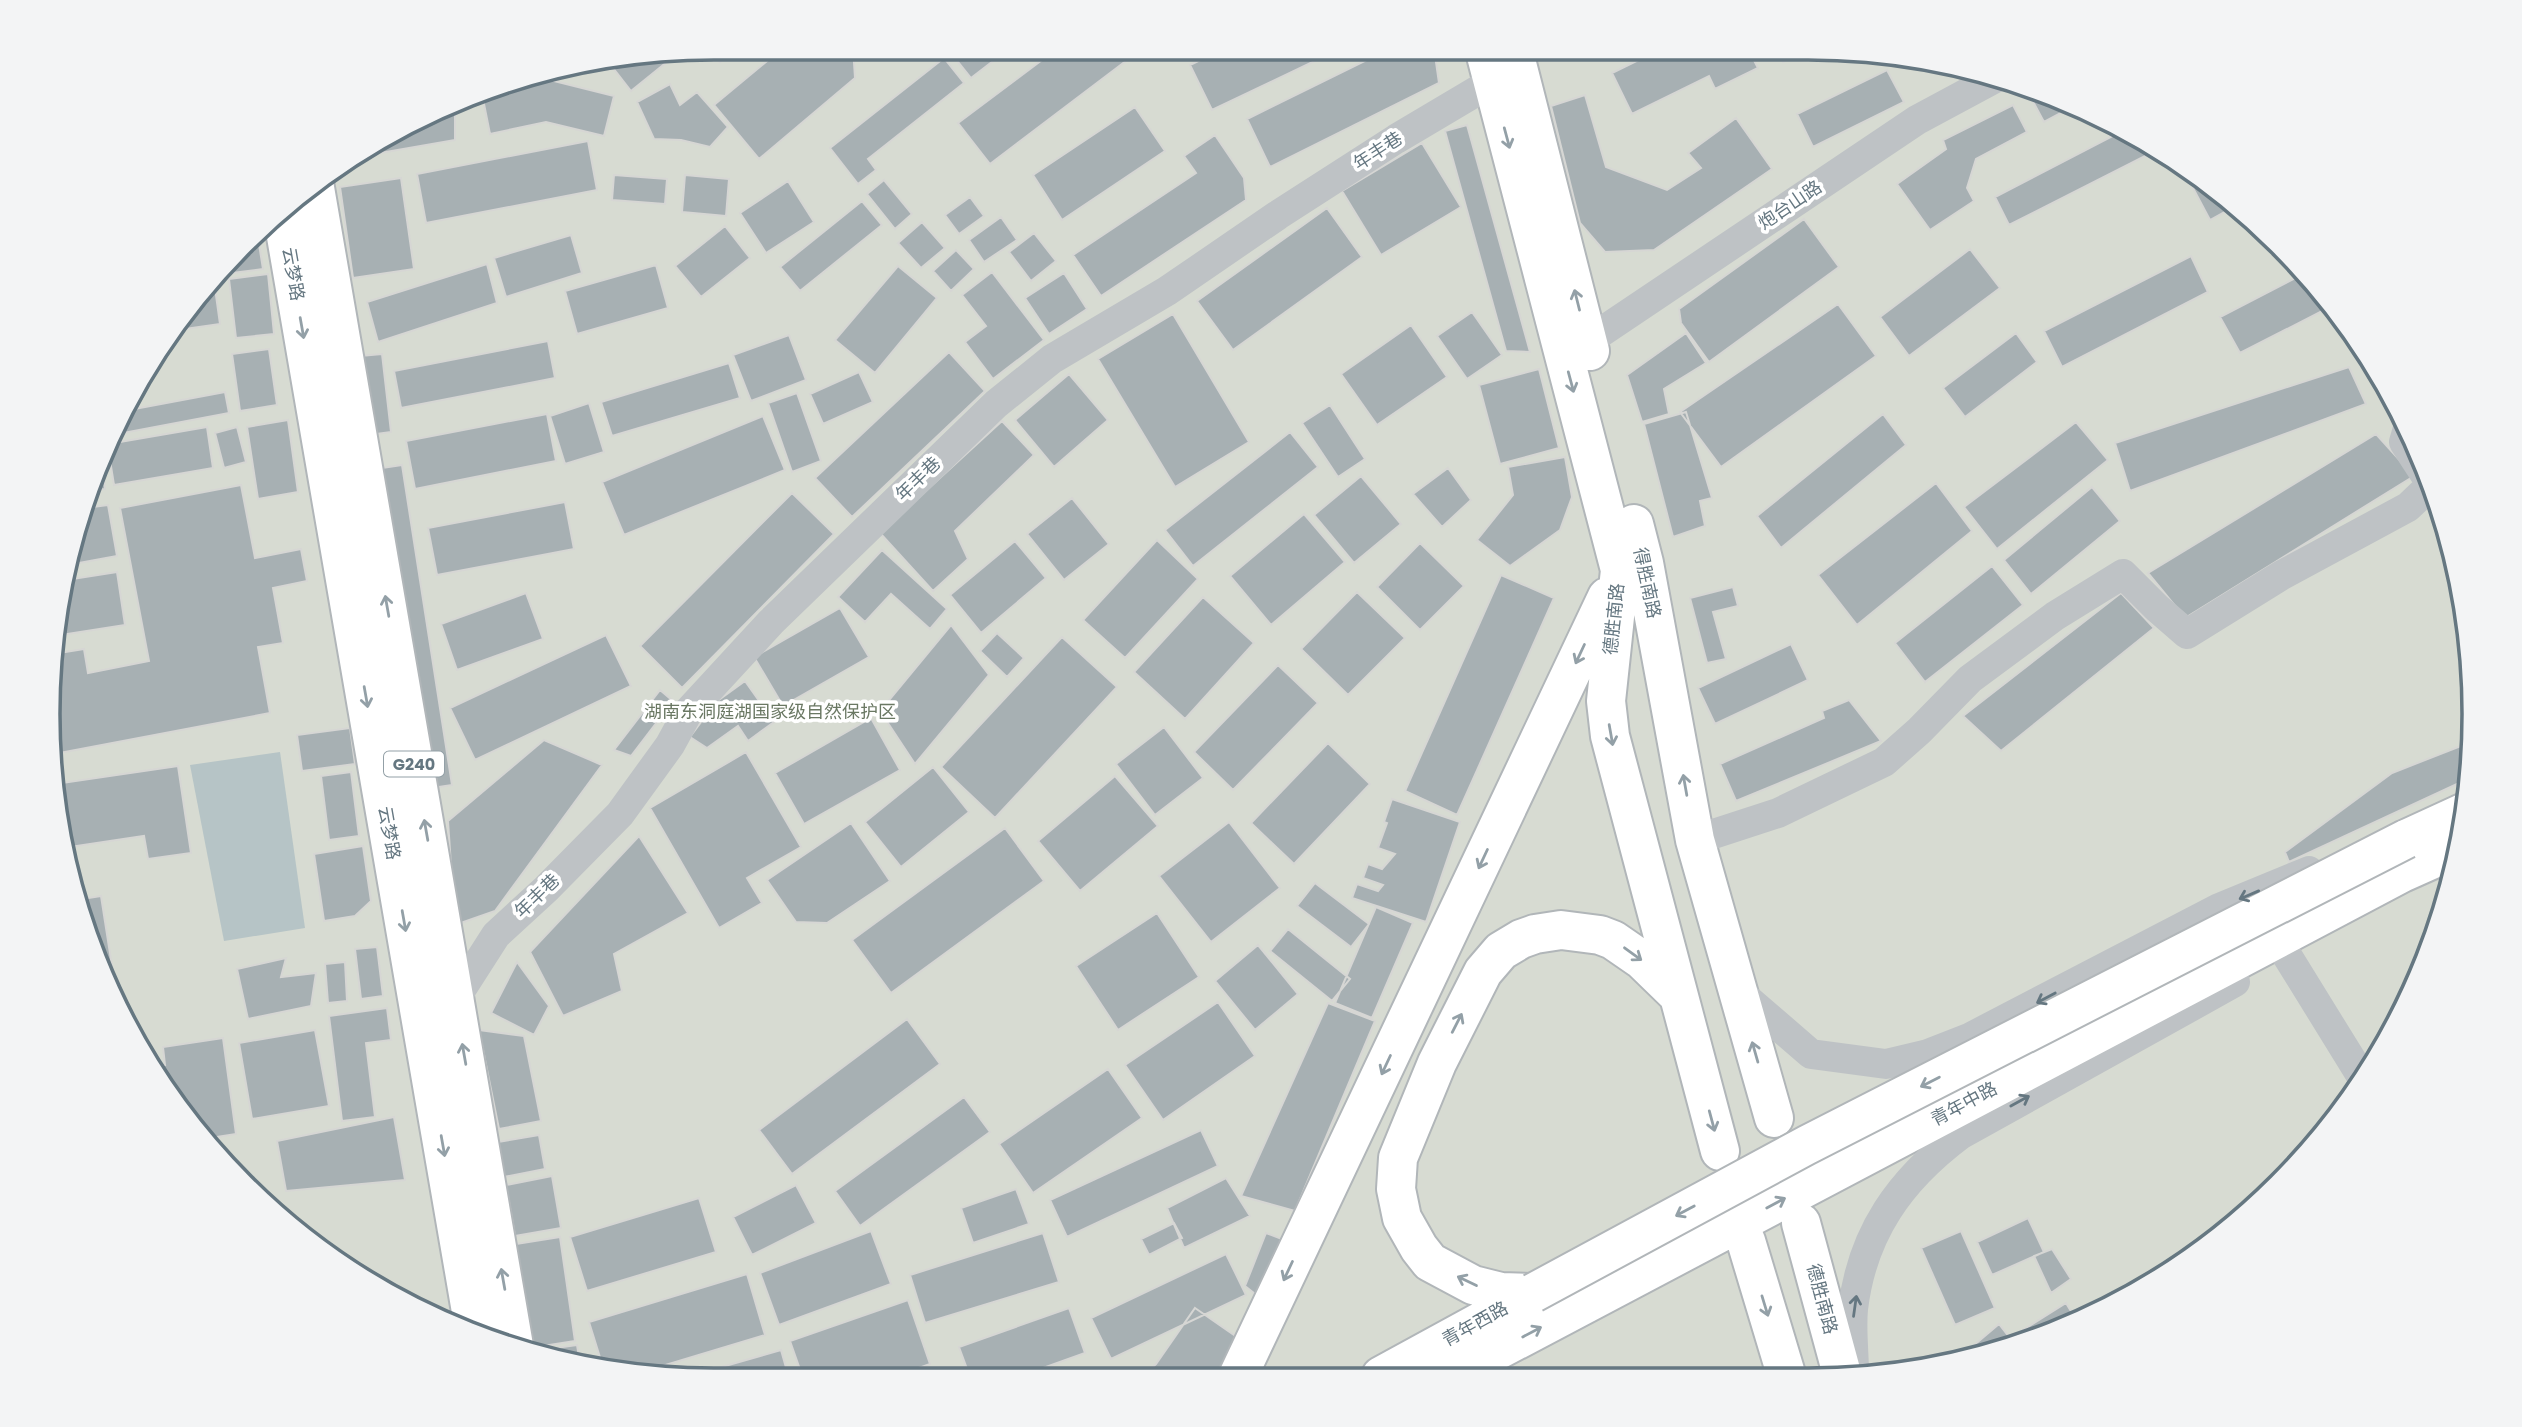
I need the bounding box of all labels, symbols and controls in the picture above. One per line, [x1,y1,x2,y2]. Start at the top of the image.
street label: 年丰巷 [1348,125,1407,176]
one-way arrow [1501,126,1514,149]
street label: 炮台山路 [1753,174,1827,235]
street label: 云梦路 [276,245,310,303]
one-way arrow [1570,289,1583,312]
one-way arrow [296,316,309,339]
one-way arrow [1565,370,1578,393]
street label: 年丰巷 [890,451,946,506]
street label: 得胜南路 [1628,545,1667,621]
street label: 德胜南路 [1597,582,1630,656]
one-way arrow [380,595,393,618]
one-way arrow [1573,642,1586,664]
one-way arrow [360,685,373,708]
park label: 湖南东洞庭湖国家级自然保护区 [644,699,896,724]
one-way arrow [1604,723,1618,746]
road number: G240 [384,751,444,776]
one-way arrow [1678,774,1691,797]
street label: 云梦路 [372,804,406,862]
one-way arrow [419,819,432,842]
one-way arrow [1476,848,1489,869]
street label: 年丰巷 [509,868,565,923]
one-way arrow [2239,890,2260,903]
one-way arrow [398,909,411,932]
one-way arrow [1623,947,1642,961]
one-way arrow [2036,992,2057,1005]
one-way arrow [1451,1013,1465,1034]
one-way arrow [1748,1041,1761,1064]
one-way arrow [457,1043,471,1066]
one-way arrow [1378,1054,1392,1075]
one-way arrow [1920,1076,1941,1089]
street label: 青年中路 [1926,1076,2001,1131]
one-way arrow [2009,1094,2029,1108]
one-way arrow [1706,1109,1719,1132]
one-way arrow [436,1134,450,1157]
one-way arrow [1766,1196,1786,1210]
one-way arrow [1676,1204,1696,1218]
one-way arrow [1281,1260,1294,1281]
street label: 德胜南路 [1801,1261,1844,1337]
one-way arrow [496,1268,509,1291]
one-way arrow [1457,1273,1477,1287]
street label: 青年西路 [1437,1295,1512,1352]
one-way arrow [1760,1295,1773,1317]
one-way arrow [1849,1295,1862,1318]
one-way arrow [1521,1325,1542,1338]

